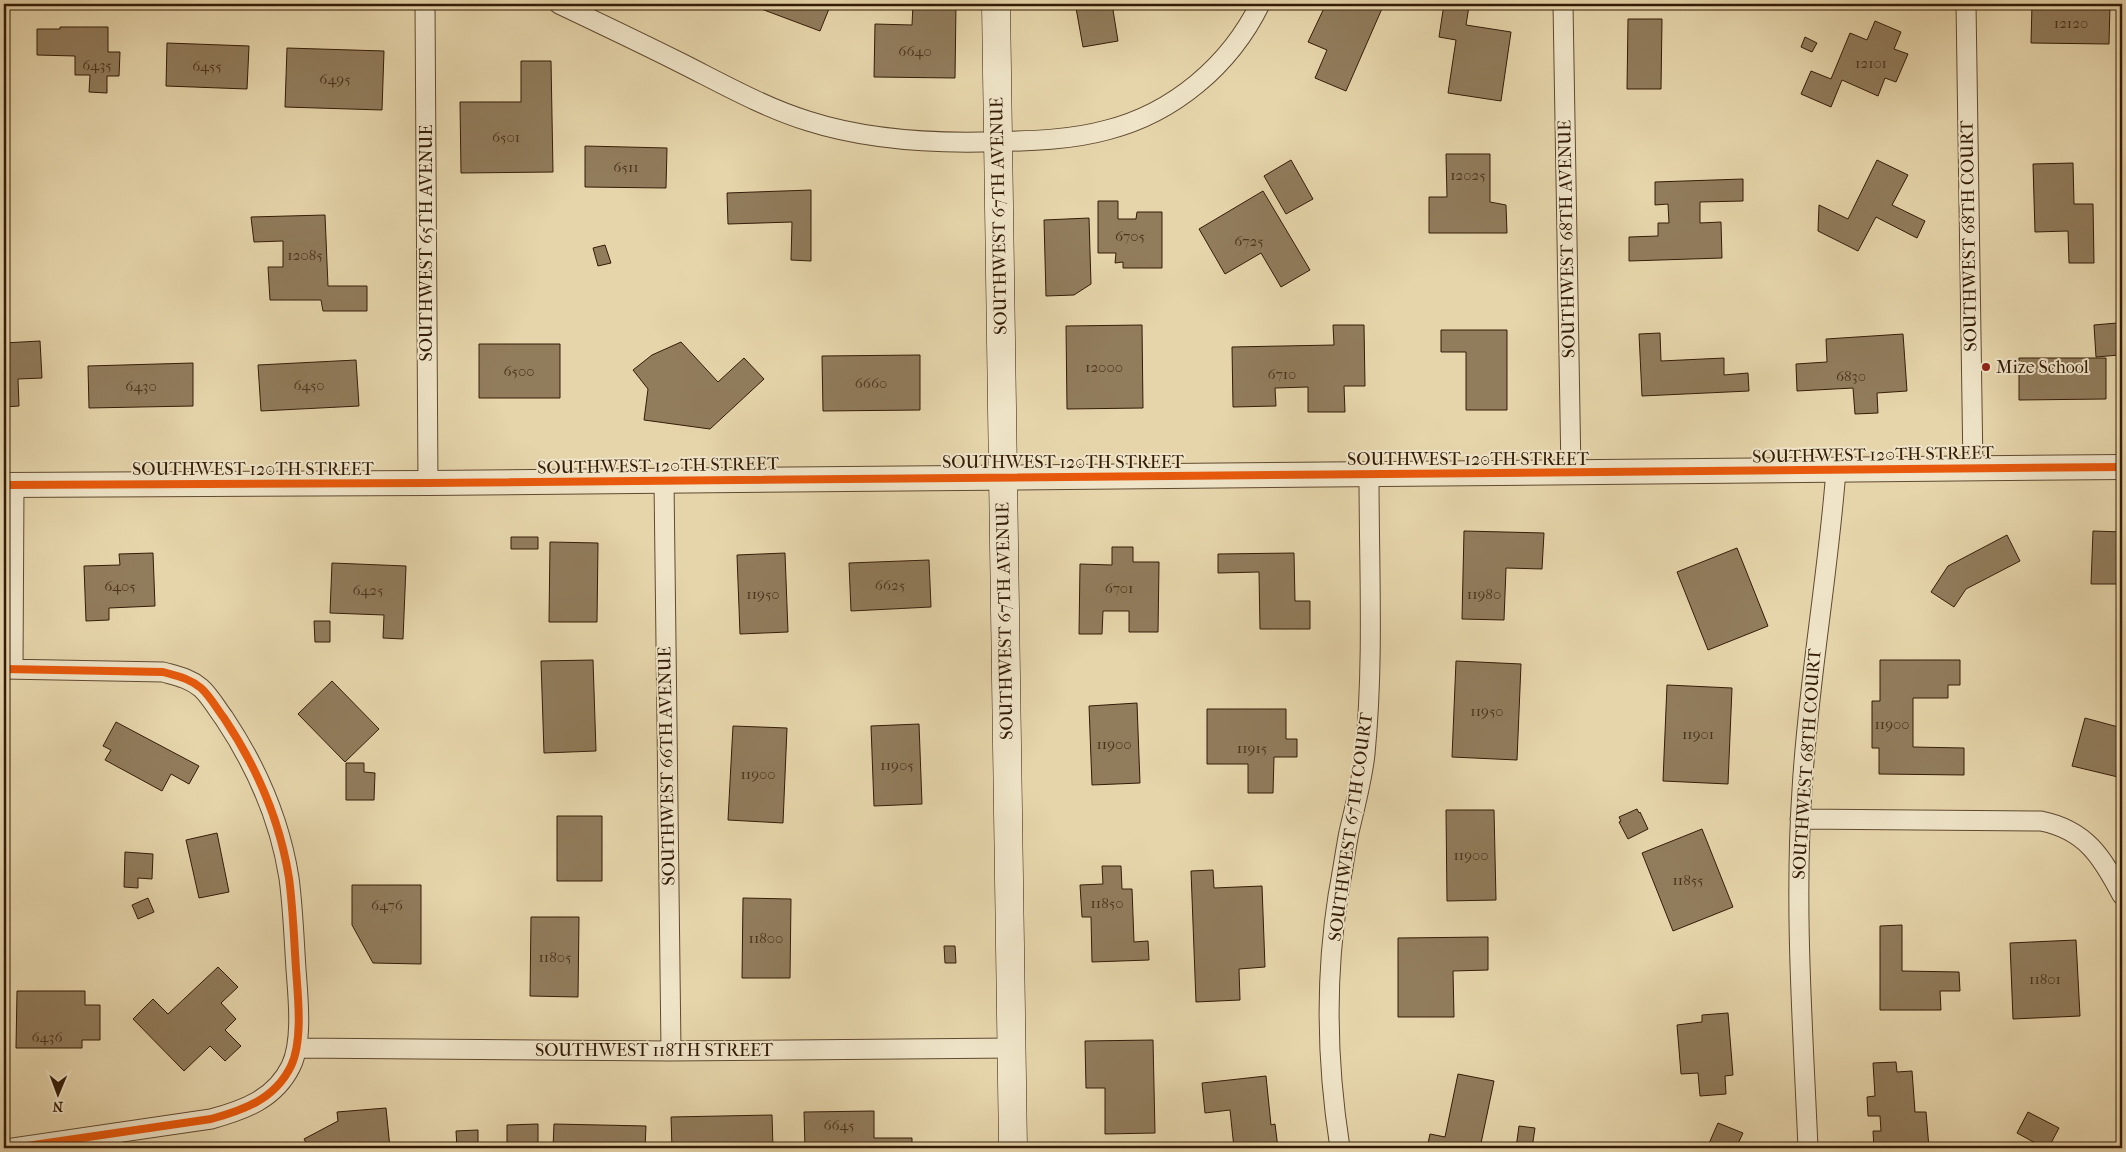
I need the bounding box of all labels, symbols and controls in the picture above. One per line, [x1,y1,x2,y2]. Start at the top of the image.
house number: 12120 [2054,14,2088,32]
house number: 6640 [898,42,932,60]
house number: 12101 [1855,54,1887,72]
house number: 6435 [82,56,112,74]
house number: 6455 [192,57,222,75]
house number: 6495 [319,70,351,88]
street label: SOUTHWEST 67TH AVENUE [986,97,1012,335]
street label: SOUTHWEST 68TH COURT [1956,119,1982,352]
street label: SOUTHWEST 68TH AVENUE [1554,120,1580,358]
street label: SOUTHWEST 65TH AVENUE [416,124,437,362]
house number: 6501 [492,128,520,146]
house number: 6511 [613,158,639,176]
house number: 12025 [1450,166,1486,184]
house number: 6705 [1115,227,1145,245]
house number: 6725 [1234,232,1264,250]
house number: 12085 [287,246,323,264]
place label: Mize School [1996,357,2089,378]
house number: 12000 [1085,358,1123,376]
marker: Mize School [1980,361,1992,373]
house number: 6500 [503,362,535,380]
house number: 6710 [1268,365,1296,383]
house number: 6830 [1836,367,1866,385]
house number: 6660 [855,374,887,392]
house number: 6450 [293,376,325,394]
house number: 6430 [125,377,157,395]
street label: SOUTHWEST 120TH STREET [1752,442,1995,468]
street label: SOUTHWEST 120TH STREET [1347,449,1590,470]
street label: SOUTHWEST 120TH STREET [942,452,1185,473]
street label: SOUTHWEST 120TH STREET [537,453,780,479]
street label: SOUTHWEST 120TH STREET [132,459,375,480]
street label: SOUTHWEST 67TH AVENUE [992,502,1018,740]
house number: 6625 [875,576,905,594]
house number: 6405 [104,577,136,595]
house number: 6701 [1105,579,1133,597]
house number: 6425 [352,581,384,599]
house number: 11950 [746,585,780,603]
house number: 11980 [1467,585,1501,603]
street label: SOUTHWEST 66TH AVENUE [654,646,680,886]
street label: SOUTHWEST 68TH COURT [1788,647,1826,880]
house number: 11950 [1470,702,1504,720]
street label: SOUTHWEST 67TH COURT [1325,710,1378,943]
house number: 11900 [1874,715,1910,733]
house number: 11901 [1682,725,1714,743]
house number: 11900 [1096,735,1132,753]
house number: 11915 [1237,739,1267,757]
house number: 11905 [880,756,914,774]
house number: 11900 [740,765,776,783]
house number: 11900 [1453,846,1489,864]
house number: 11855 [1672,871,1704,889]
house number: 11850 [1091,894,1123,912]
house number: 6476 [371,896,404,914]
house number: 11800 [749,929,783,947]
house number: 11805 [538,948,572,966]
house number: 11801 [2029,970,2061,988]
house number: 6436 [31,1028,63,1046]
street label: SOUTHWEST 118TH STREET [535,1040,774,1061]
north arrow [32,1070,82,1120]
text: N [52,1098,63,1115]
house number: 6645 [823,1116,855,1134]

